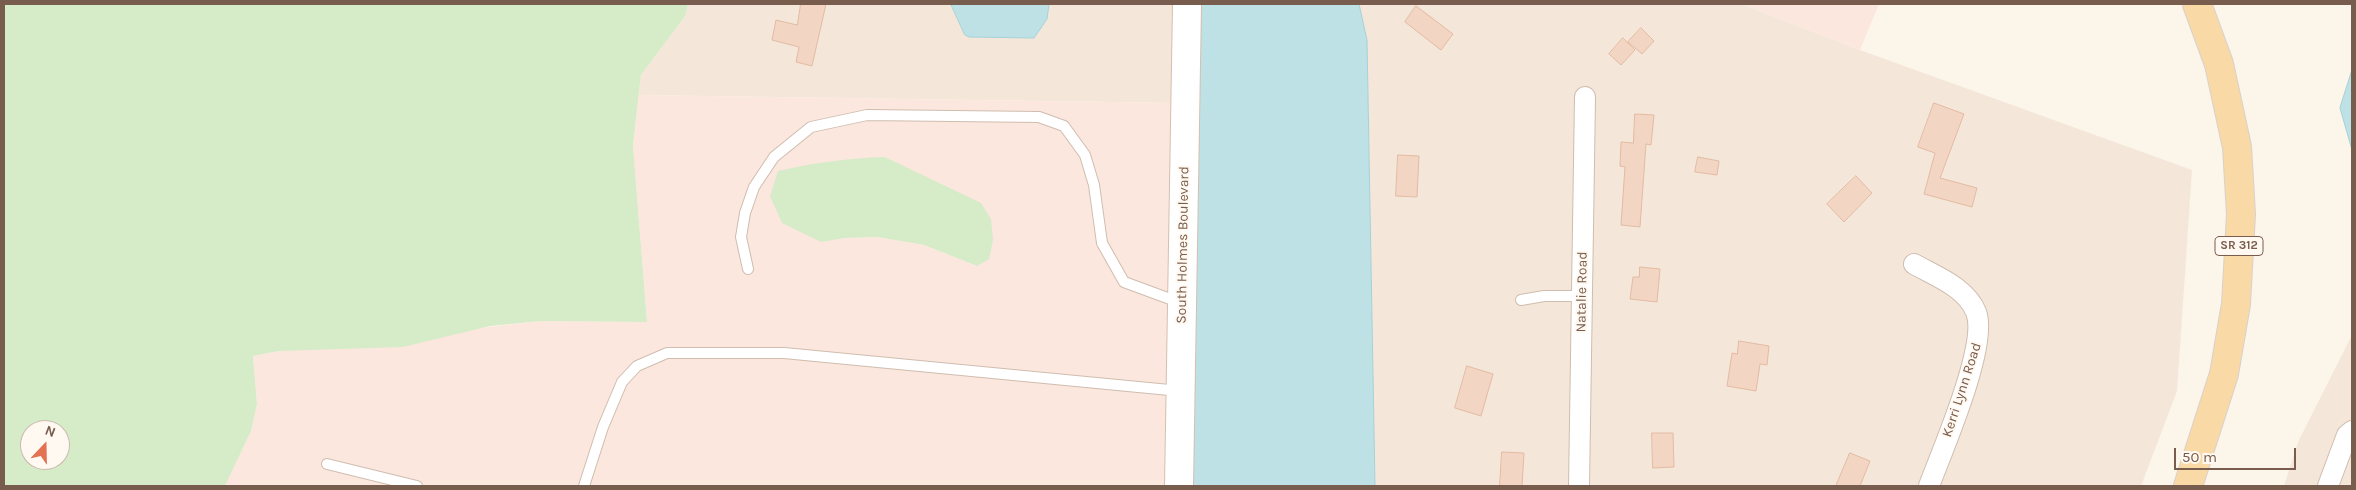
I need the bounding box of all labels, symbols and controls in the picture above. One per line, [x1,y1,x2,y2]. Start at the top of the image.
street label: South Holmes Boulevard [1173,166,1193,324]
road number: SR 312 [2215,237,2263,256]
street label: Natalie Road [1573,251,1591,333]
street label: Kerri Lynn Road [1939,341,1985,439]
north arrow [20,420,70,470]
text: N [42,422,58,441]
scale bar [2176,438,2298,470]
text: 50 m [2182,448,2217,466]

